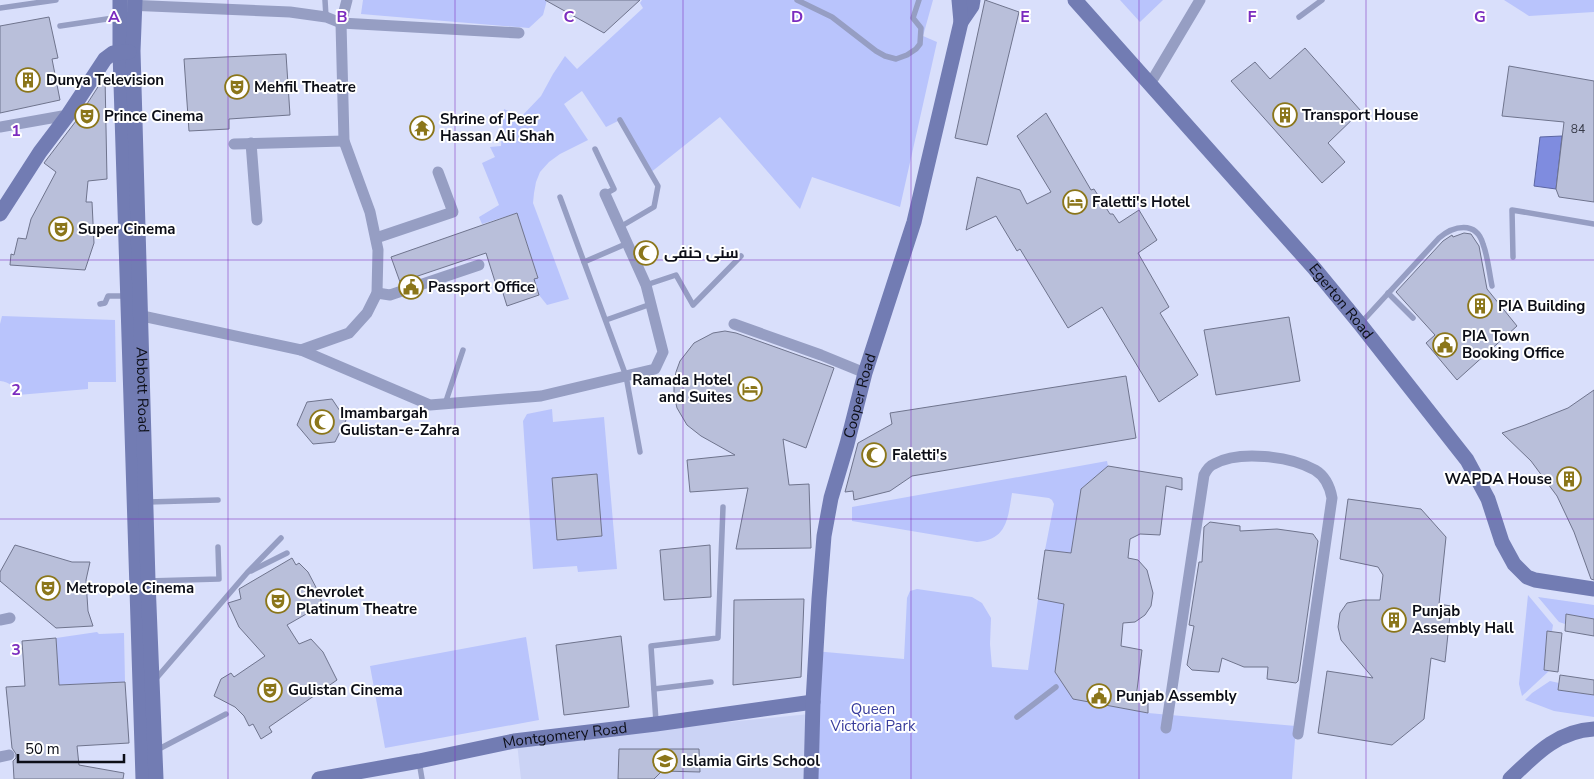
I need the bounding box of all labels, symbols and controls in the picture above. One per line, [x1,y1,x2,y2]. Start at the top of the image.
text: A [108,6,120,28]
text: B [336,6,348,28]
text: C [564,6,575,28]
text: D [791,6,803,28]
text: E [1020,6,1030,28]
text: F [1248,6,1257,28]
text: G [1474,6,1486,28]
building icon: Dunya Television [15,67,41,93]
place label: Dunya Television [46,70,164,90]
theatre icon: Mehfil Theatre [224,74,250,100]
place label: Mehfil Theatre [254,77,356,97]
building icon: Transport House [1272,102,1298,128]
theatre icon: Prince Cinema [74,103,100,129]
place label: Transport House [1302,105,1418,125]
place label: Prince Cinema [104,106,204,126]
place label: Shrine of Peer Hassan Ali Shah [440,109,555,146]
temple icon: Shrine of Peer Hassan Ali Shah [409,115,435,141]
text: 1 [11,120,21,142]
house number: 84 [1571,121,1585,137]
hotel icon: Faletti's Hotel [1062,189,1088,215]
place label: Faletti's Hotel [1092,192,1190,212]
theatre icon: Super Cinema [48,216,74,242]
place label: Super Cinema [78,219,176,239]
mosque icon: سنی حنفی [633,240,659,266]
place label: سنی حنفی [664,243,739,263]
street label: Egerton Road [1304,259,1378,343]
public building icon: Passport Office [398,274,424,300]
place label: Passport Office [428,277,535,297]
building icon: PIA Building [1467,293,1493,319]
place label: PIA Building [1498,296,1585,316]
place label: PIA Town Booking Office [1462,326,1564,363]
public building icon: PIA Town Booking Office [1432,332,1458,358]
street label: Abbott Road [131,347,154,433]
street label: Cooper Road [839,351,881,441]
place label: Ramada Hotel and Suites [632,370,732,407]
hotel icon: Ramada Hotel and Suites [737,376,763,402]
text: 2 [11,379,21,401]
place label: Imambargah Gulistan-e-Zahra [340,403,460,440]
mosque icon: Imambargah Gulistan-e-Zahra [309,409,335,435]
mosque icon: Faletti's [861,442,887,468]
place label: Faletti's [892,445,947,465]
building icon: WAPDA House [1556,466,1582,492]
place label: WAPDA House [1444,469,1552,489]
theatre icon: Metropole Cinema [35,575,61,601]
place label: Metropole Cinema [66,578,194,598]
place label: Chevrolet Platinum Theatre [296,582,417,619]
theatre icon: Chevrolet Platinum Theatre [265,588,291,614]
place label: Punjab Assembly Hall [1412,601,1514,638]
building icon: Punjab Assembly Hall [1381,607,1407,633]
text: 3 [11,639,21,661]
theatre icon: Gulistan Cinema [257,677,283,703]
place label: Gulistan Cinema [288,680,403,700]
public building icon: Punjab Assembly [1086,683,1112,709]
place label: Punjab Assembly [1116,686,1237,706]
park label: Queen Victoria Park [830,699,916,736]
street label: Montgomery Road [501,718,628,753]
scale bar [18,732,124,764]
text: 50 m [25,739,60,759]
school or university icon: Islamia Girls School [652,748,678,774]
place label: Islamia Girls School [682,751,820,771]

